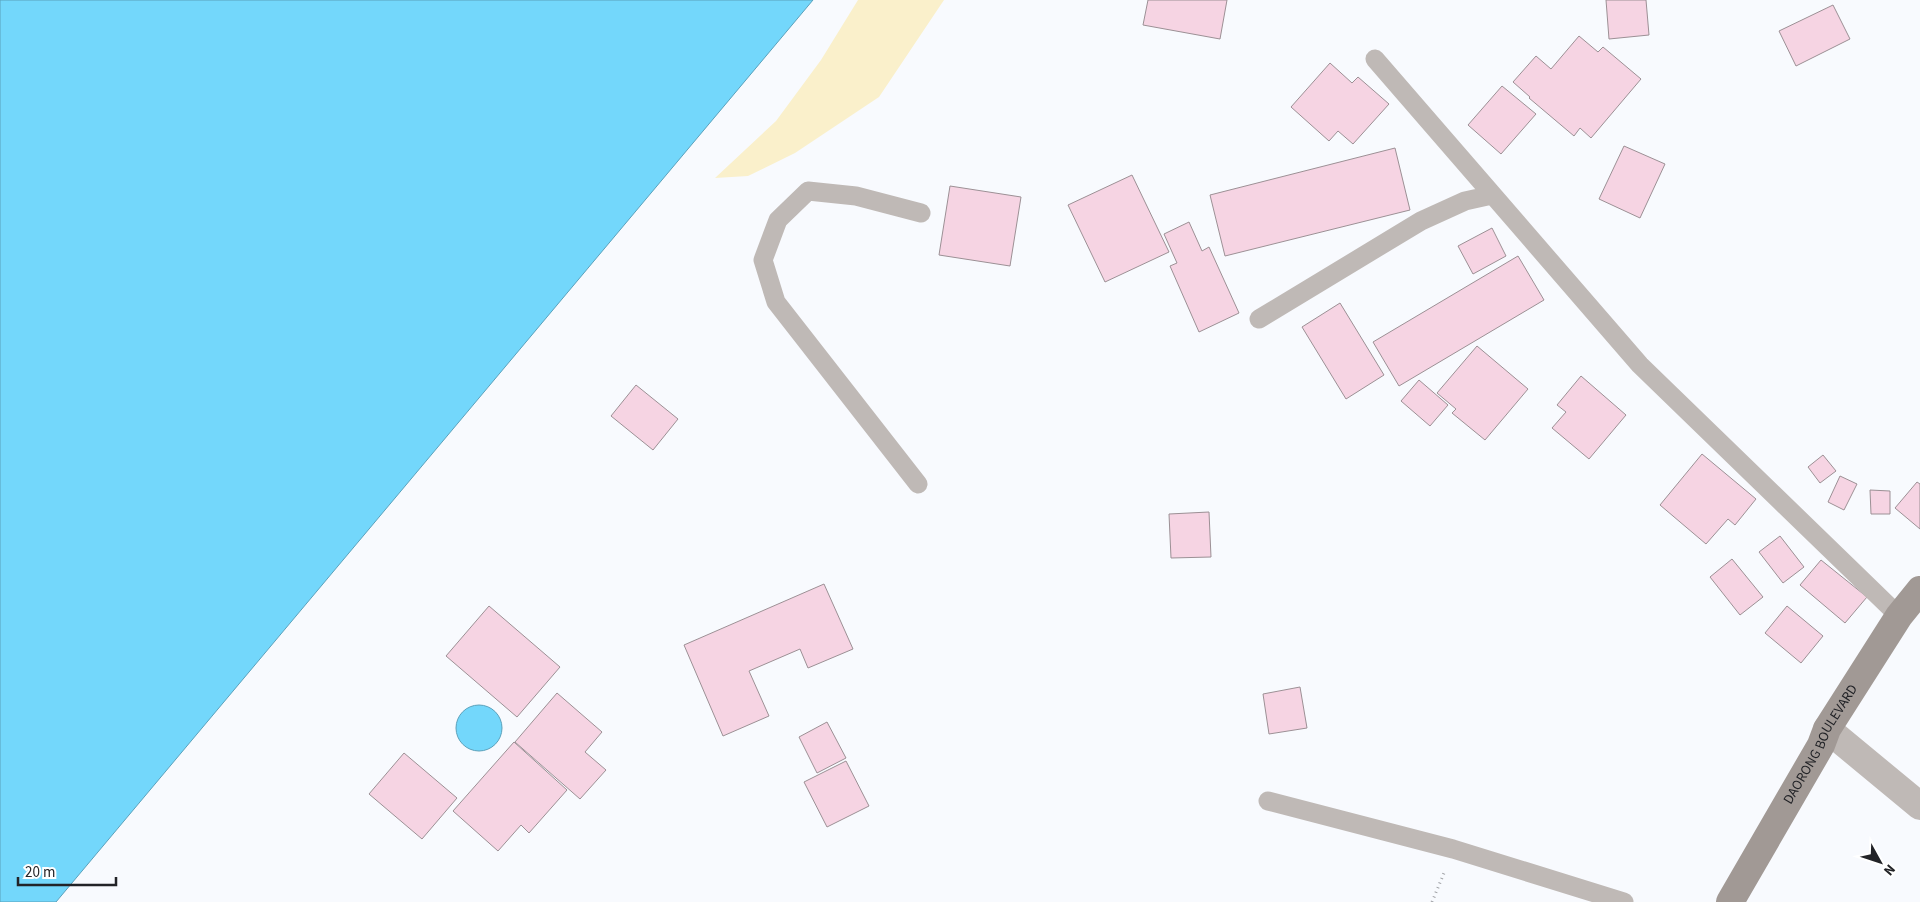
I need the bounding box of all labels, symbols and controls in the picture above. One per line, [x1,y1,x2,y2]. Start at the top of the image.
street label: DAORONG BOULEVARD [1779,681,1863,808]
north arrow [1855,837,1905,887]
scale bar [18,854,115,886]
text: N [1879,860,1900,880]
text: 20 m [25,862,55,883]

